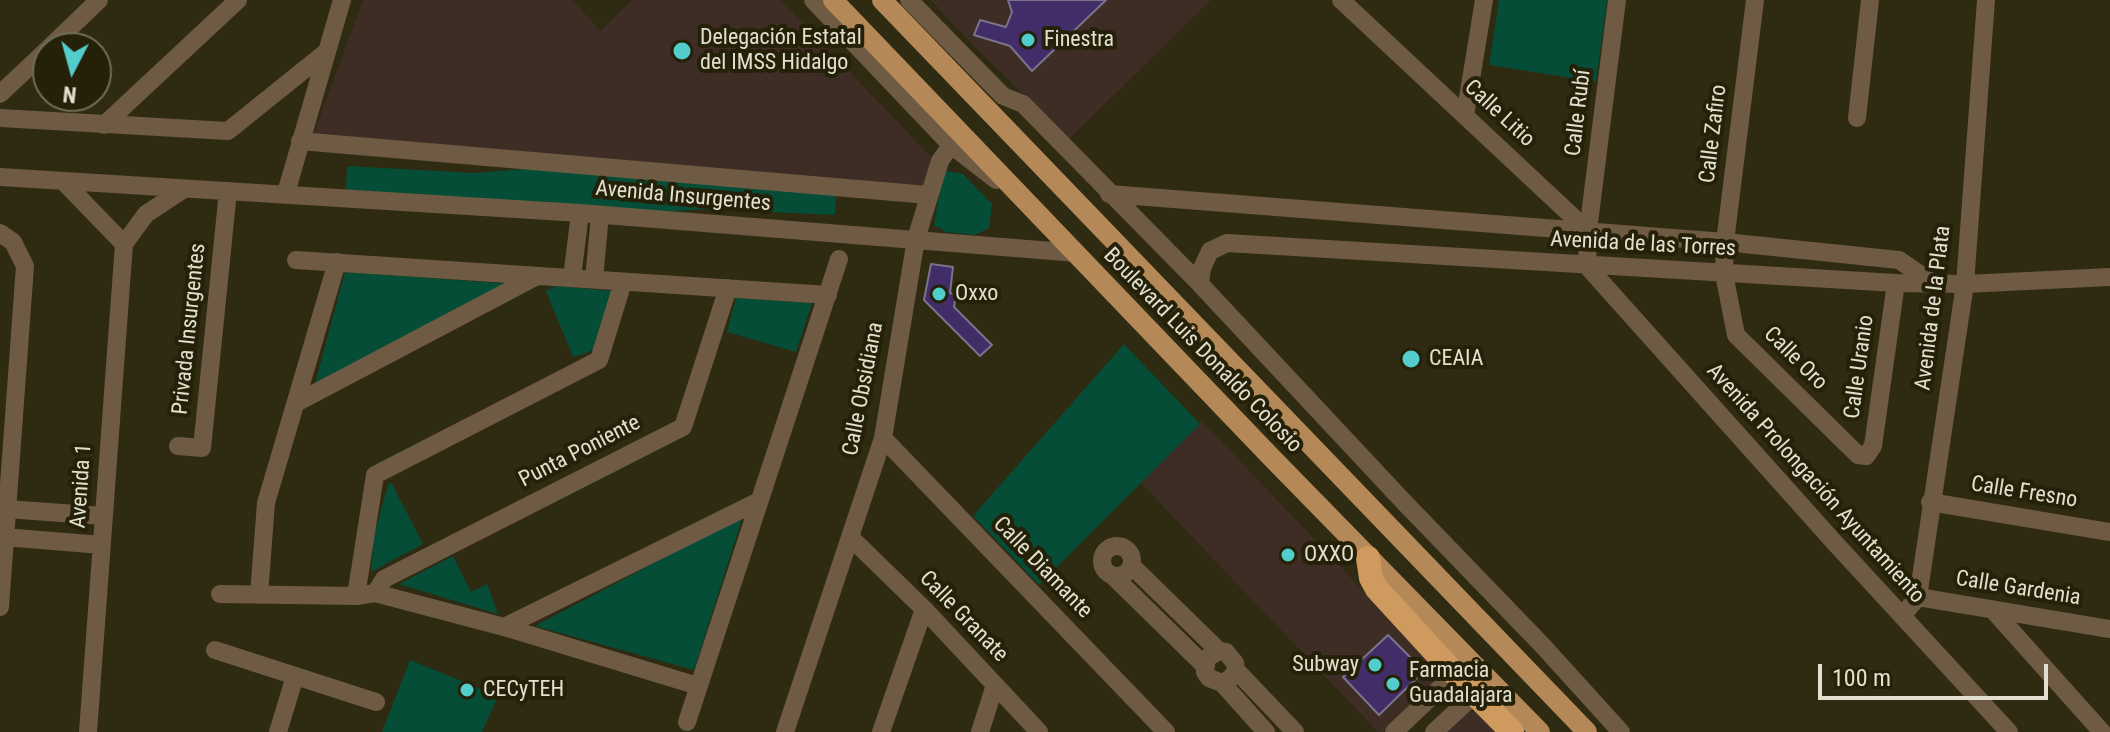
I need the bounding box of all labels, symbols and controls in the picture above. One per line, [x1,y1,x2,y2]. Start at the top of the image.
place label: Delegación Estatal del IMSS Hidalgo [700,25,862,76]
place label: Finestra [1044,27,1114,53]
marker: Finestra [1019,31,1037,49]
north arrow [32,32,112,112]
marker: Delegación Estatal del IMSS Hidalgo [671,40,693,62]
street label: Calle Rubí [1561,68,1597,158]
street label: Calle Litio [1458,75,1540,153]
text: N [62,81,78,108]
street label: Calle Zafiro [1695,83,1733,185]
street label: Avenida Insurgentes [594,176,772,218]
street label: Avenida de la Plata [1911,224,1957,392]
street label: Avenida de las Torres [1550,227,1736,263]
street label: Privada Insurgentes [168,242,212,416]
street label: Boulevard Luis Donaldo Colosio [1097,243,1307,459]
place label: Oxxo [955,281,998,307]
marker: Oxxo [930,285,948,303]
street label: Calle Uranio [1840,313,1880,421]
street label: Calle Obsidiana [838,320,890,458]
street label: Calle Oro [1758,322,1832,396]
place label: CEAIA [1429,346,1483,372]
marker: CEAIA [1400,348,1422,370]
street label: Avenida Prolongación Ayuntamiento [1700,359,1930,609]
street label: Punta Poniente [515,410,645,494]
street label: Avenida 1 [66,443,98,529]
street label: Calle Fresno [1969,472,2079,514]
street label: Calle Diamante [987,512,1097,624]
place label: OXXO [1304,542,1354,568]
marker: OXXO [1279,546,1297,564]
street label: Calle Granate [913,566,1013,668]
street label: Calle Gardenia [1954,566,2082,612]
scale bar [1822,648,2052,698]
place label: Subway [1292,652,1359,678]
marker: Subway [1366,656,1384,674]
place label: Farmacia Guadalajara [1409,658,1512,710]
text: 100 m [1832,664,1891,692]
marker: Farmacia Guadalajara [1384,675,1402,693]
place label: CECyTEH [483,677,564,703]
marker: CECyTEH [458,681,476,699]

